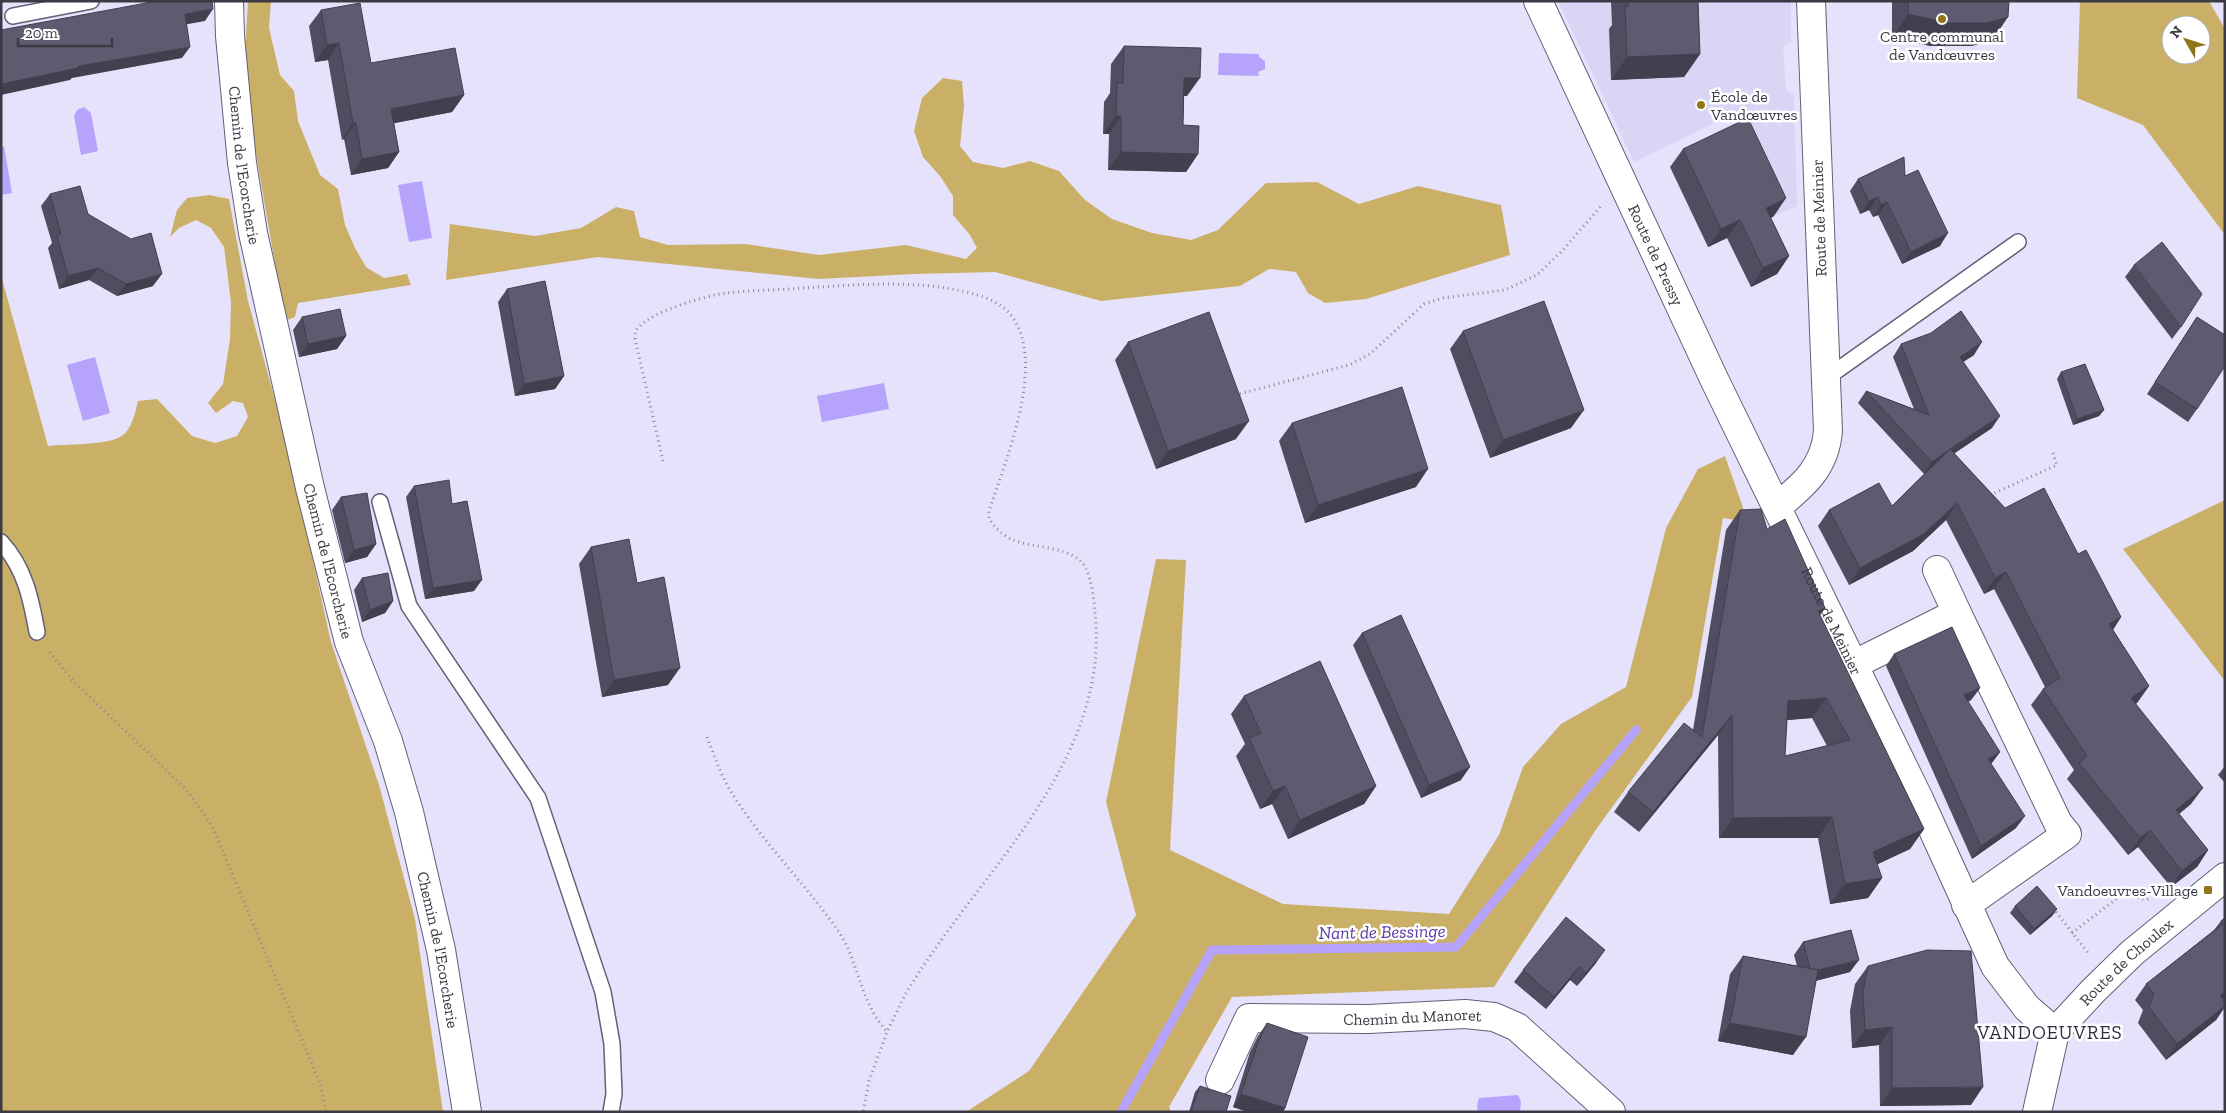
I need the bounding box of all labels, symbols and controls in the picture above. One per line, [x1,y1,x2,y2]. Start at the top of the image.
marker: Centre communal de Vandœuvres [1936,13,1948,25]
scale bar [18,15,111,47]
north arrow [2161,15,2211,65]
text: N [2166,22,2186,42]
text: 20 m [25,24,58,42]
place label: Centre communal de Vandœuvres [1880,27,2004,64]
street label: Chemin de l'Ecorcherie [225,85,265,246]
place label: École de Vandœuvres [1710,87,1798,124]
marker: École de Vandœuvres [1695,99,1707,111]
street label: Route de Meinier [1807,159,1831,277]
street label: Route de Pressy [1624,201,1688,309]
street label: Chemin de l'Ecorcherie [300,481,357,641]
street label: Route de Meinier [1798,564,1866,678]
street label: Chemin de l'Ecorcherie [414,869,463,1030]
place label: Vandoeuvres-Village [2056,881,2198,900]
marker: Vandoeuvres-Village [2202,884,2214,896]
street label: Route de Choulex [2075,914,2177,1009]
water label: Nant de Bessinge [1318,920,1446,944]
street label: Chemin du Manoret [1343,1004,1483,1029]
district label: VANDOEUVRES [1976,1021,2123,1044]

